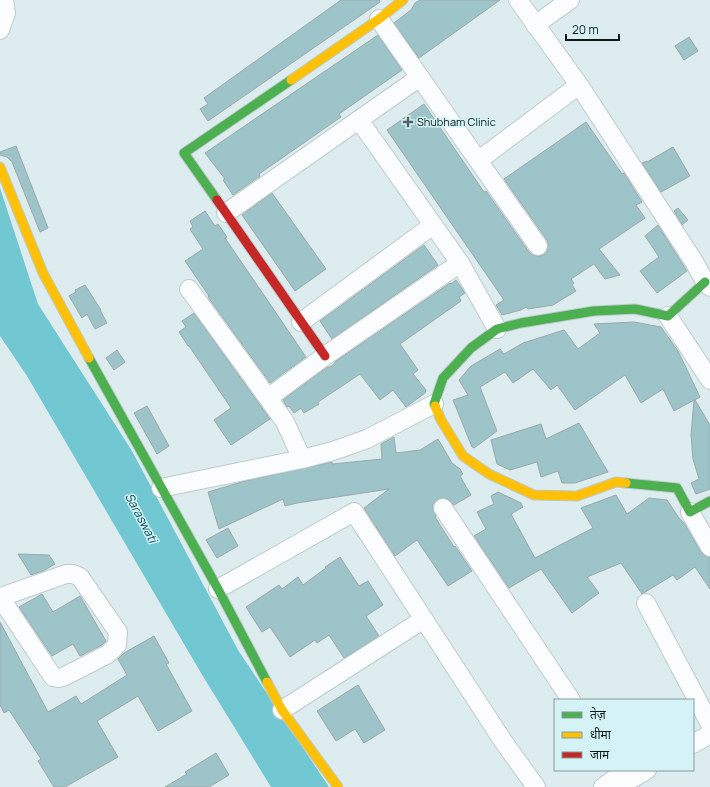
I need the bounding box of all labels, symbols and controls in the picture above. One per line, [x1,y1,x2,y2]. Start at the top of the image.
scale bar [566,16,619,42]
text: 20 m [572,21,599,38]
place label: Shubham Clinic [417,114,496,129]
marker: Shubham Clinic [402,116,414,128]
water label: Saraswati [121,490,163,548]
legend [554,699,694,771]
text: तेज़ [590,706,607,723]
text: धीमा [590,726,612,743]
text: जाम [590,746,610,763]

